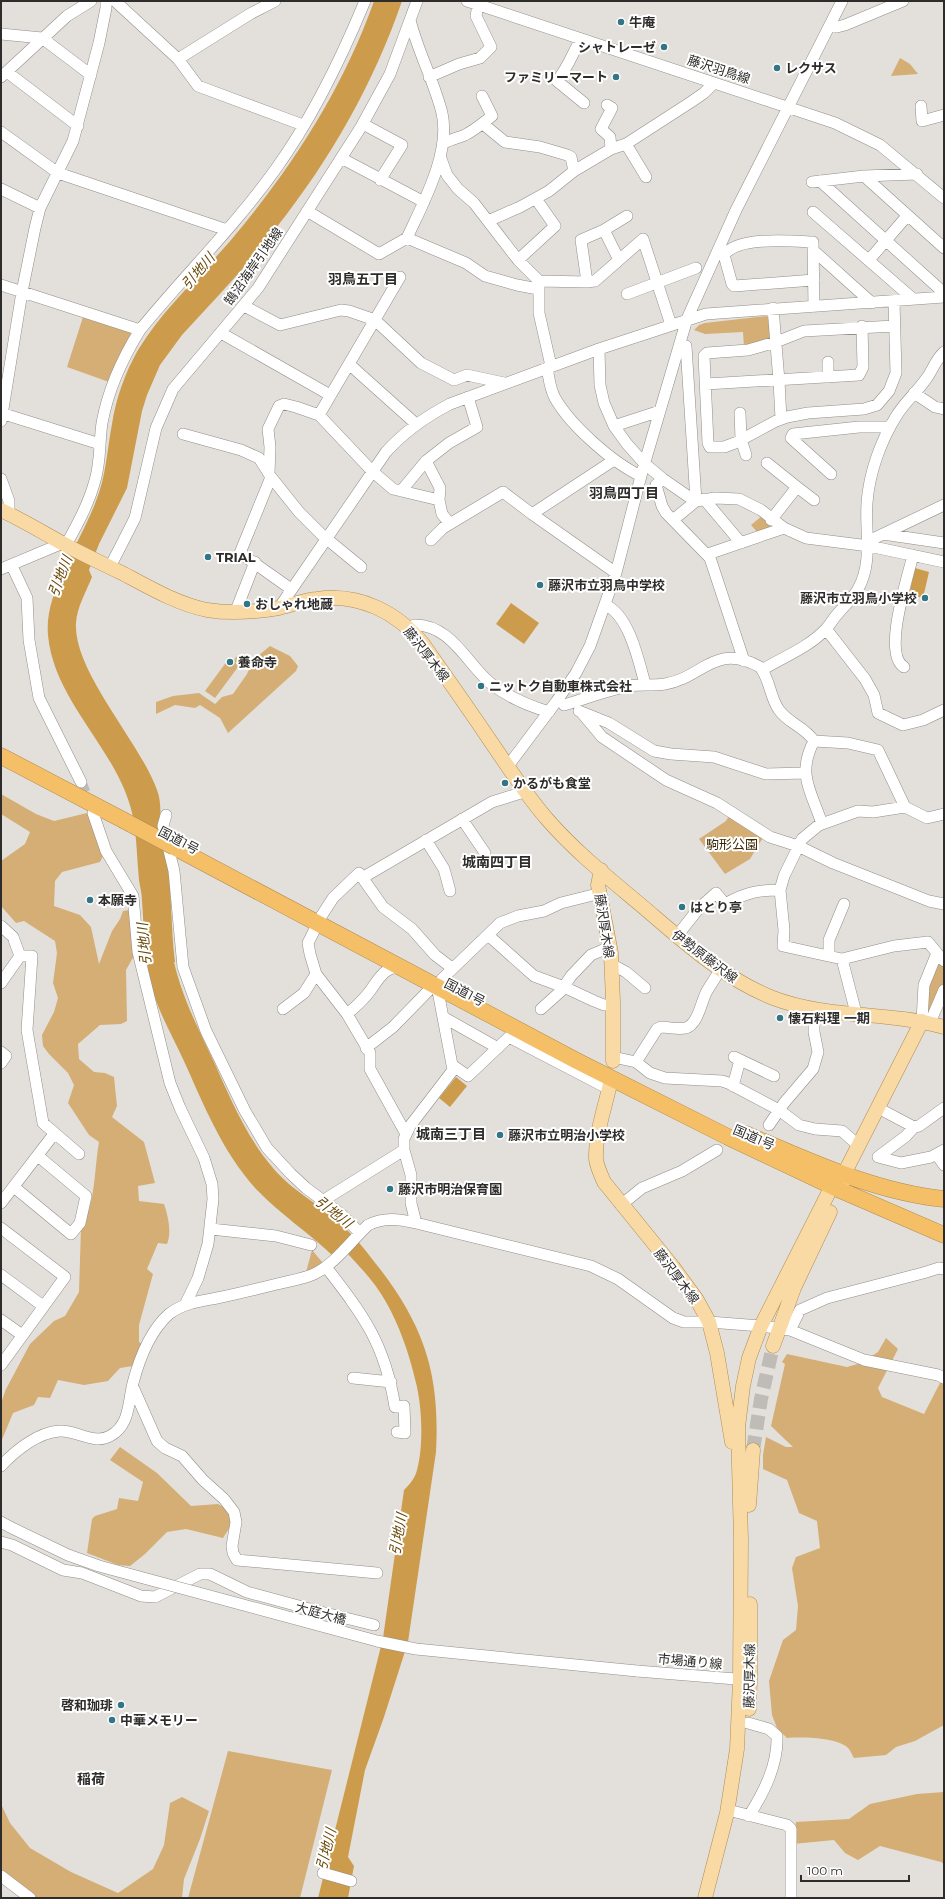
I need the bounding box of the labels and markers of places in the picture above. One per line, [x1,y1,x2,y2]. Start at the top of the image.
place label: 牛庵 [629,14,655,30]
marker: 牛庵 [616,17,626,27]
place label: シャトレーゼ [578,39,656,55]
marker: シャトレーゼ [659,42,669,52]
place label: レクサス [785,60,837,76]
marker: レクサス [772,63,782,73]
place label: ファミリーマート [504,69,608,85]
marker: ファミリーマート [611,72,621,82]
place label: TRIAL [216,549,256,565]
marker: TRIAL [203,552,213,562]
place label: 藤沢市立羽鳥中学校 [548,577,665,593]
marker: 藤沢市立羽鳥中学校 [535,580,545,590]
place label: 藤沢市立羽鳥小学校 [800,590,917,606]
marker: 藤沢市立羽鳥小学校 [920,593,930,603]
place label: おしゃれ地蔵 [255,596,333,612]
marker: おしゃれ地蔵 [242,599,252,609]
place label: 養命寺 [238,654,277,670]
marker: 養命寺 [225,657,235,667]
place label: ニットク自動車株式会社 [489,678,632,694]
marker: ニットク自動車株式会社 [476,681,486,691]
place label: かるがも食堂 [513,775,591,791]
marker: かるがも食堂 [500,778,510,788]
place label: 本願寺 [98,892,137,908]
marker: 本願寺 [85,895,95,905]
place label: はとり亭 [690,899,742,915]
marker: はとり亭 [677,902,687,912]
place label: 懐石料理 一期 [788,1010,870,1026]
marker: 懐石料理 一期 [775,1013,785,1023]
place label: 藤沢市立明治小学校 [508,1127,625,1143]
marker: 藤沢市立明治小学校 [495,1130,505,1140]
place label: 藤沢市明治保育園 [398,1181,502,1197]
marker: 藤沢市明治保育園 [385,1184,395,1194]
place label: 啓和珈琲 [61,1697,113,1713]
marker: 啓和珈琲 [116,1700,126,1710]
place label: 中華メモリー [120,1712,198,1728]
marker: 中華メモリー [107,1715,117,1725]

